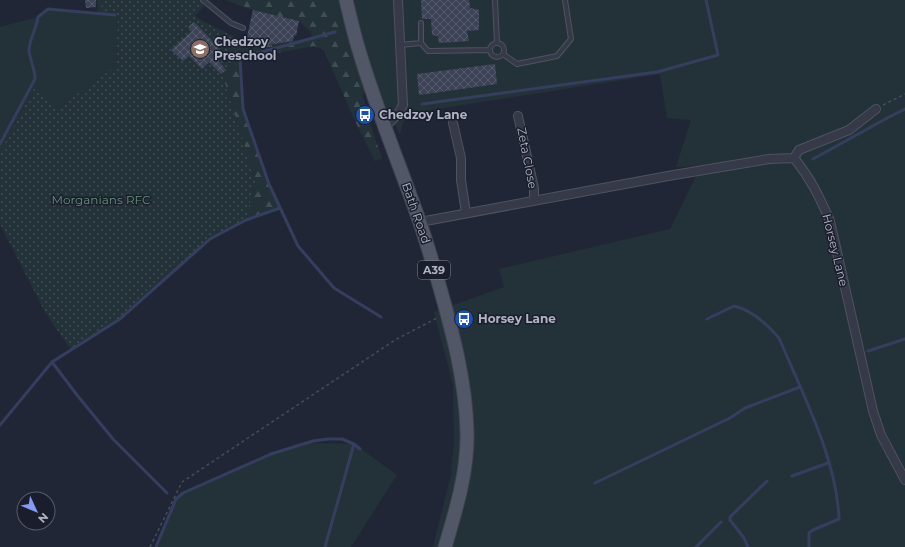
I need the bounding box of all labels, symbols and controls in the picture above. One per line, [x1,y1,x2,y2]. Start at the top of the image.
place label: Chedzoy Preschool [214,34,276,63]
school or university icon: Chedzoy Preschool [189,38,211,60]
bus stop icon: Chedzoy Lane [354,104,376,126]
place label: Chedzoy Lane [379,107,468,122]
street label: Zeta Close [514,126,541,190]
street label: Bath Road [399,180,434,245]
park label: Morganians RFC [51,192,151,207]
street label: Horsey Lane [819,212,852,288]
road number: A39 [418,261,450,279]
bus stop icon: Horsey Lane [453,308,475,330]
place label: Horsey Lane [478,311,556,326]
north arrow [16,491,56,531]
text: N [35,510,51,526]

